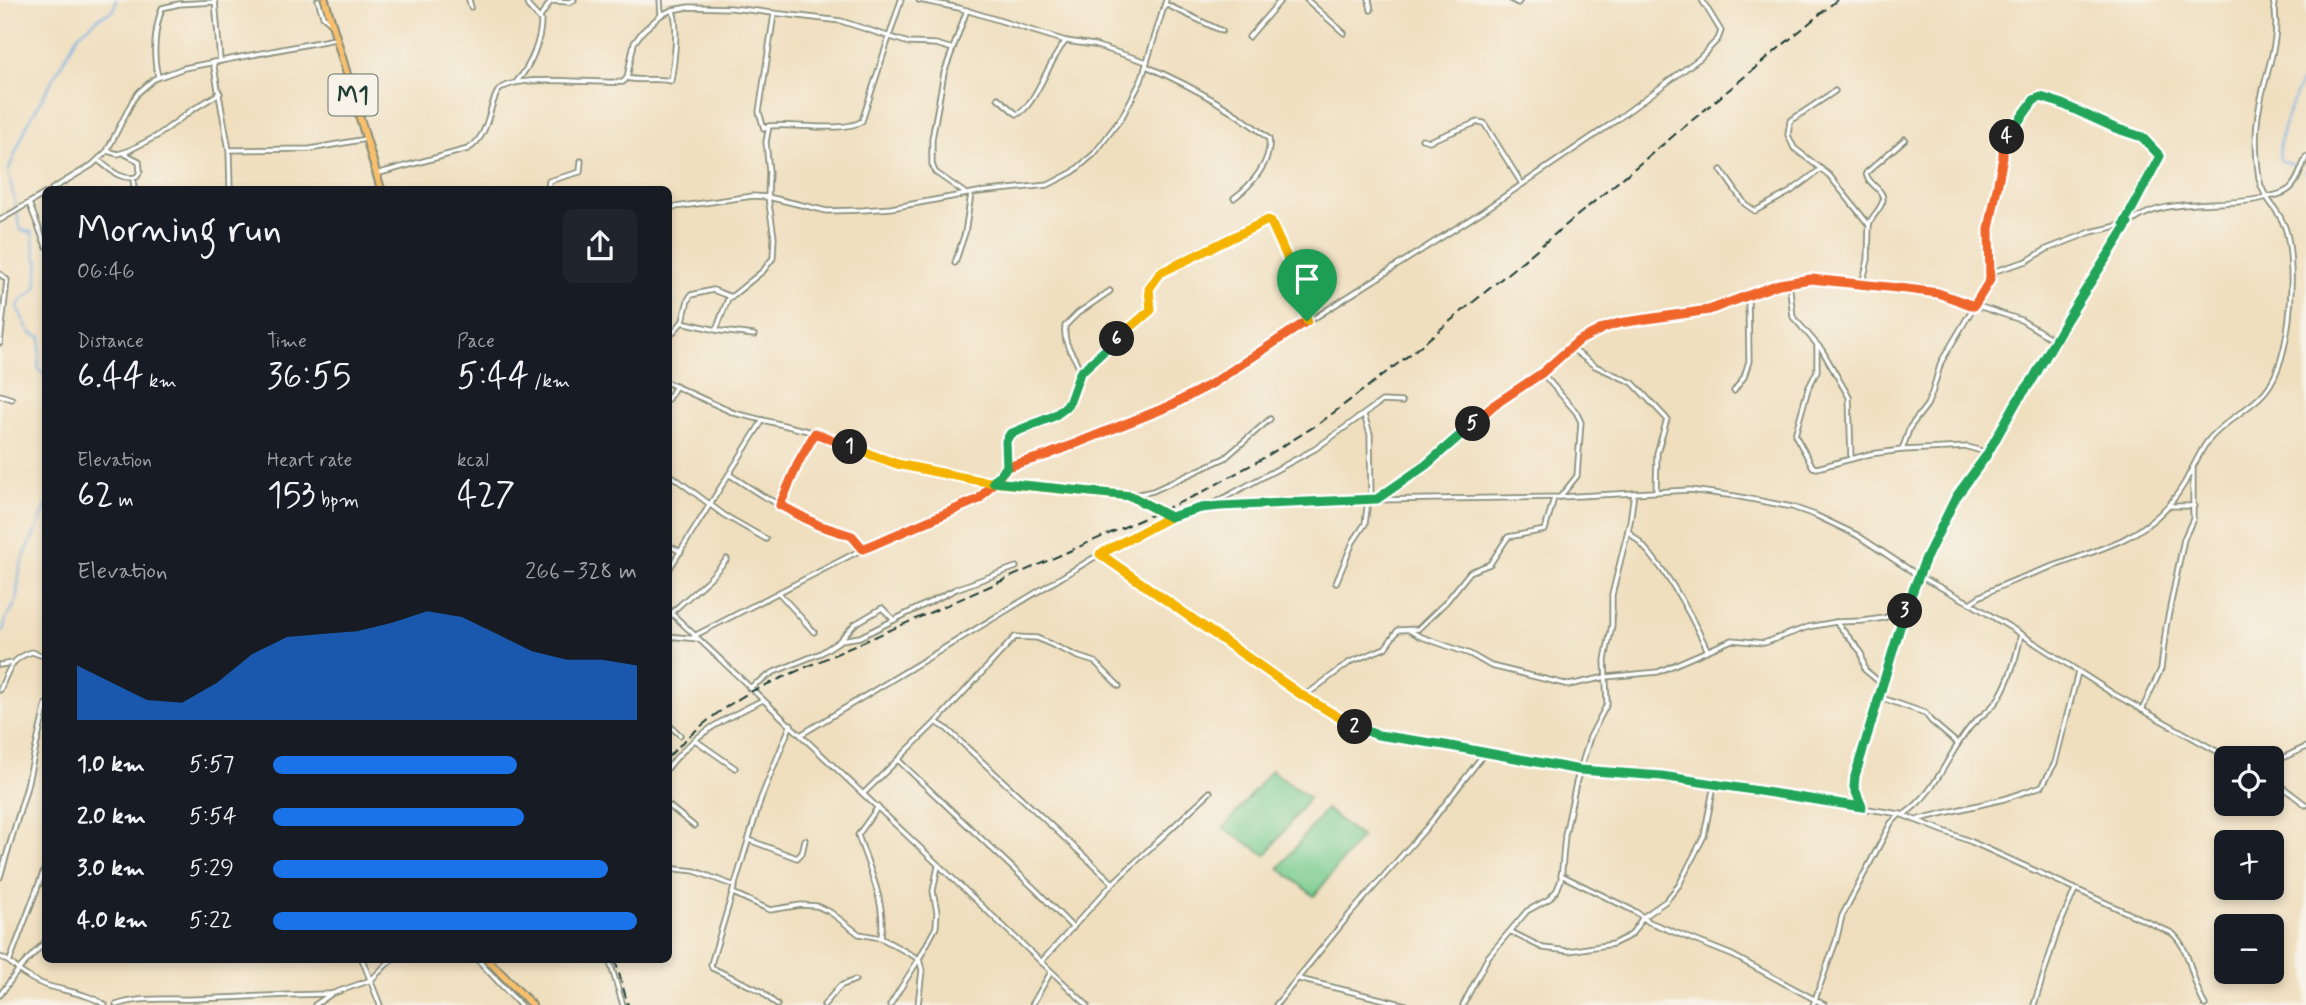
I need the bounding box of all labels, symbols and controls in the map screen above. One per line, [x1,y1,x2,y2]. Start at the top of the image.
road number: M1 [328,74,378,116]
pin: 4 [1990,120,2024,154]
text: 4 [2001,124,2012,149]
text: Morning run [77,206,282,255]
button: share [563,209,637,283]
pin [1277,249,1337,321]
text: 06:46 [77,257,135,287]
icon: arrive [1288,260,1326,298]
pin: 6 [1100,322,1134,356]
text: 6 [1112,326,1121,351]
text: Distance [77,329,144,354]
text: Time [267,329,307,354]
text: Pace [457,329,495,354]
text: 6.44 [77,354,144,400]
text: 36:55 [267,354,351,400]
text: 5:44 [457,354,529,400]
text: km [144,369,177,394]
text: /km [529,369,570,394]
pin: 5 [1456,406,1490,442]
text: 5 [1467,411,1478,436]
pin: 1 [832,430,868,464]
text: 1 [845,434,854,459]
text: Elevation [77,448,152,473]
text: Heart rate [267,448,352,473]
text: kcal [457,448,489,473]
text: 62 [77,473,113,519]
text: 153 [267,473,316,519]
text: 427 [457,473,515,519]
text: m [113,488,134,513]
text: bpm [316,488,359,513]
text: Elevation [77,557,168,587]
text: 266–328 m [525,557,637,587]
pin: 3 [1888,594,1923,628]
text: 3 [1900,598,1909,623]
pin: 2 [1338,710,1372,744]
text: 2 [1350,714,1359,739]
map controls [2214,746,2284,984]
button: locate [2214,746,2284,816]
text: 1.0 km [77,750,145,780]
text: 5:57 [189,750,234,780]
text: 2.0 km [77,802,146,832]
text: 5:54 [189,802,237,832]
button: + [2214,830,2284,900]
text: 3.0 km [77,854,145,884]
text: 5:29 [189,854,234,884]
text: 4.0 km [77,906,148,936]
text: 5:22 [189,906,232,936]
button: − [2214,914,2284,984]

